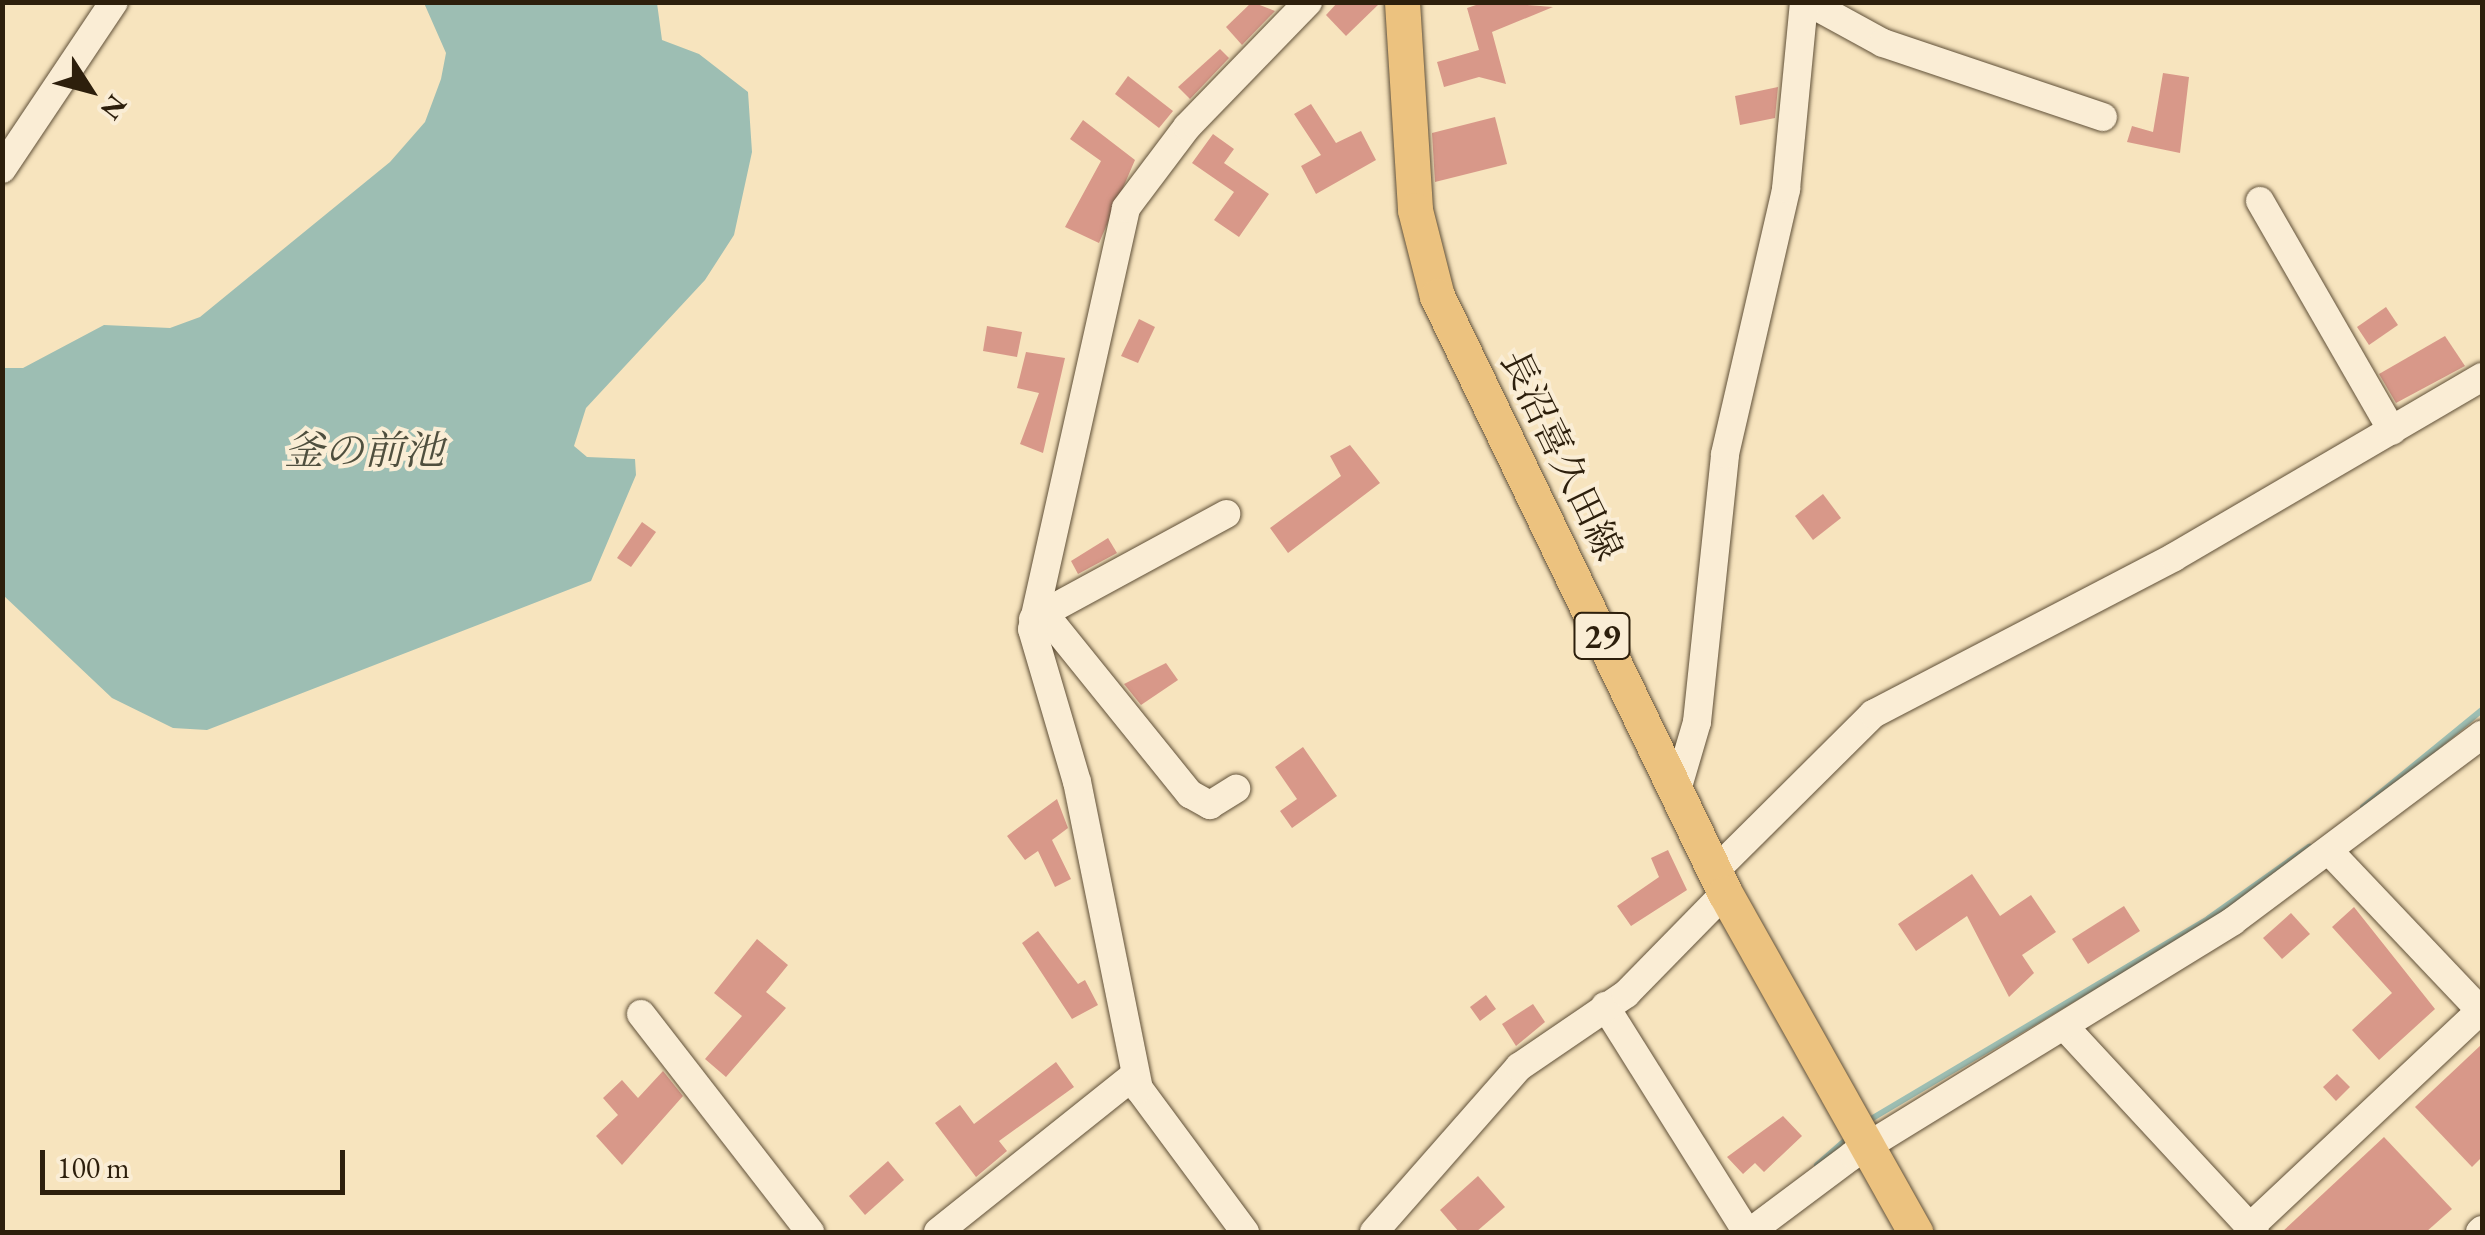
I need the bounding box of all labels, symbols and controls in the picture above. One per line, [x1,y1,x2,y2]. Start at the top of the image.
north arrow [40,40,140,140]
text: N [93,88,135,127]
street label: 長沼喜久田線 [1492,343,1632,567]
water label: 釜の前池 [284,426,444,474]
road number: 29 [1572,606,1632,666]
scale bar [45,1130,350,1192]
text: 100 m [57,1148,130,1187]

